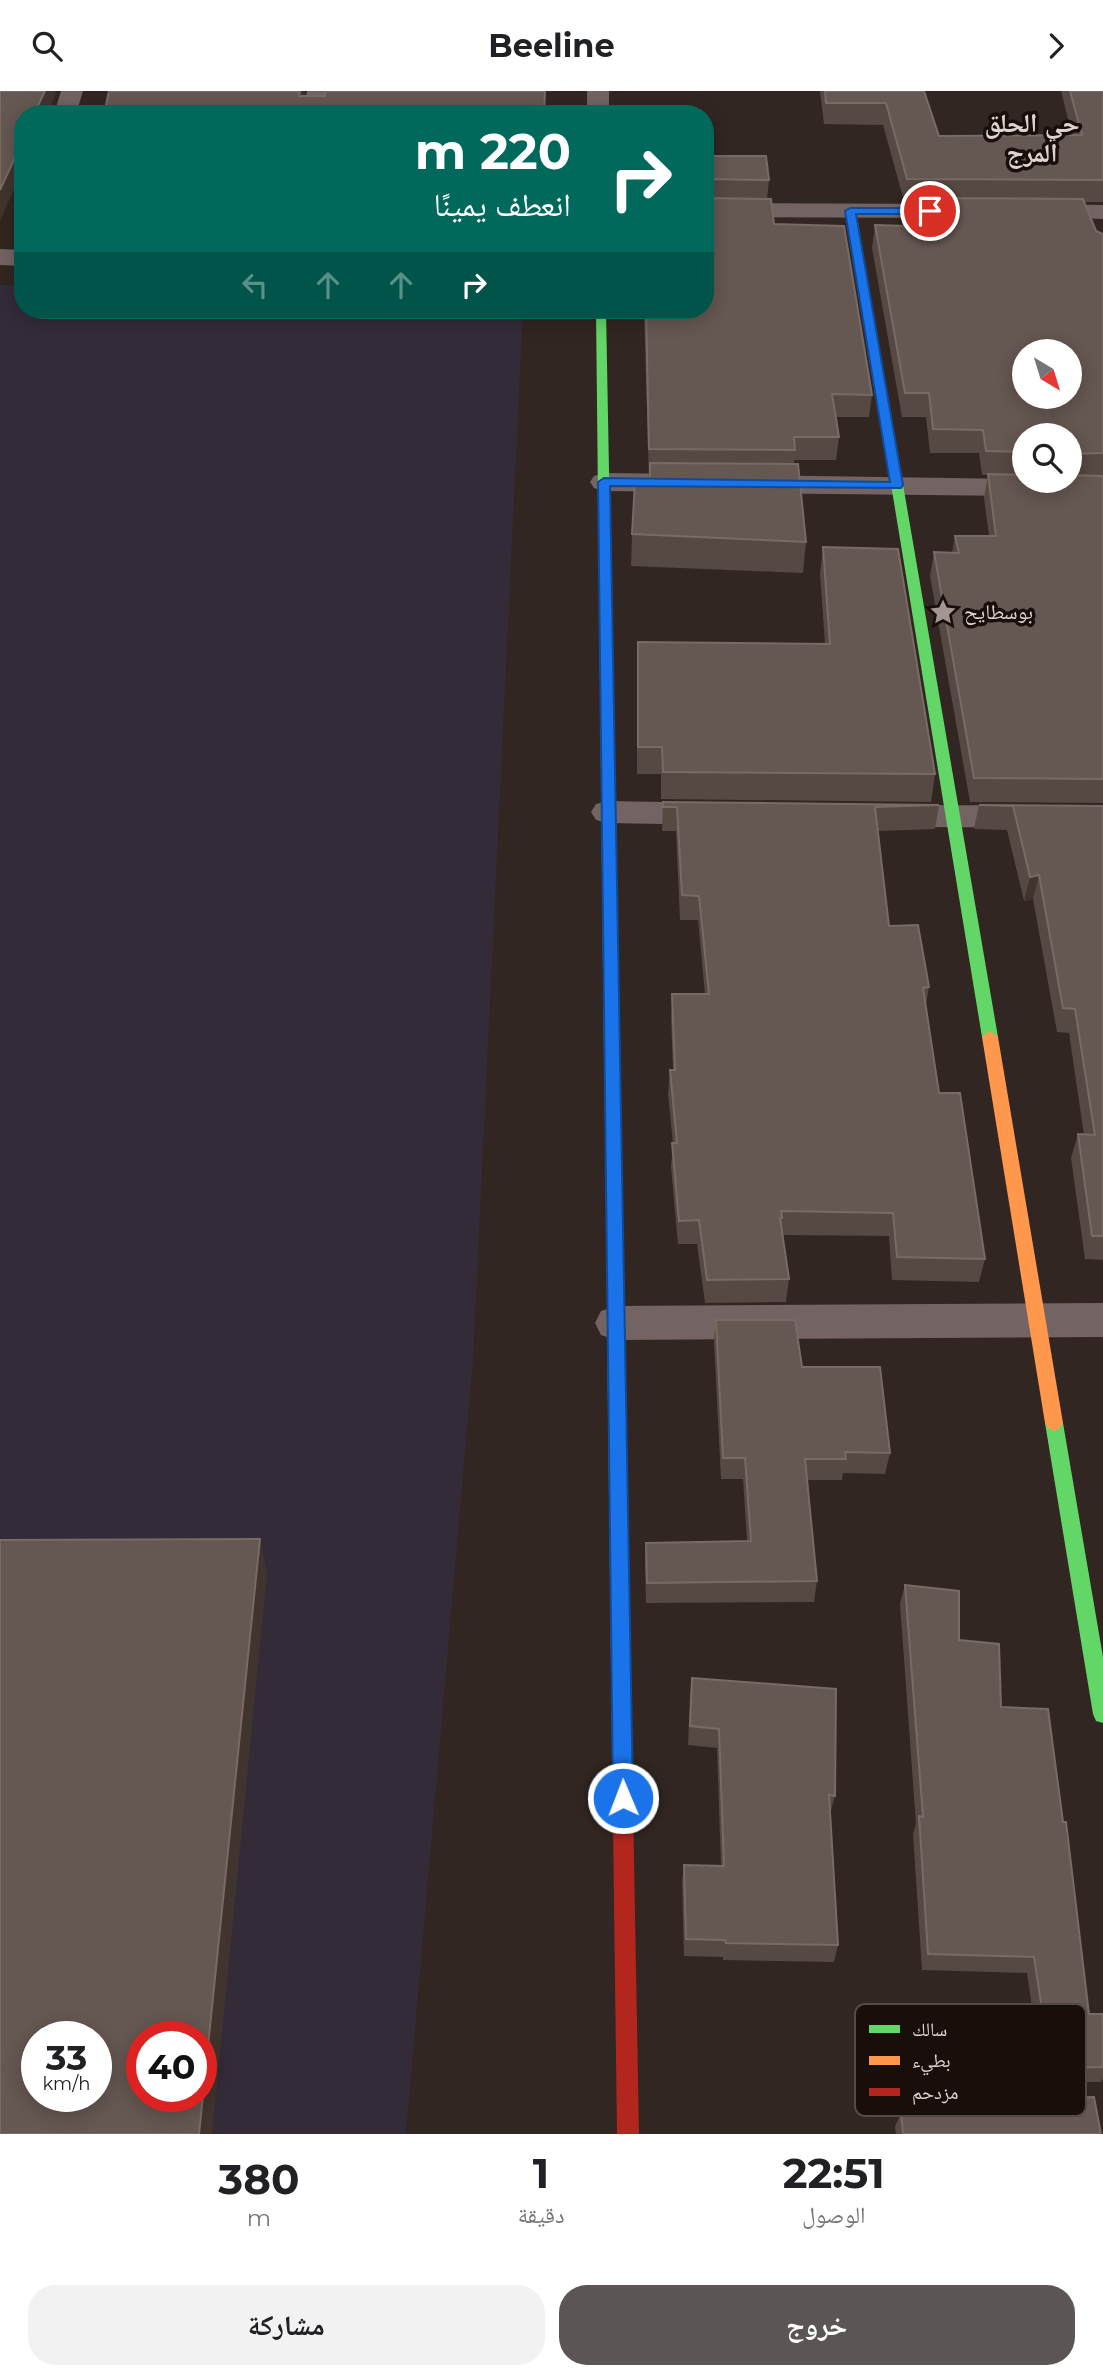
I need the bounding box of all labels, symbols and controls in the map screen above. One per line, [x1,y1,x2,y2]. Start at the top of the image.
text: Beeline [488,26,615,65]
icon: search [28,27,66,65]
icon: forward [1037,27,1075,65]
district label: حي الحلق المرج [984,107,1080,169]
text: 220 m [415,122,571,181]
icon: right [595,133,686,224]
pin [900,181,960,241]
text: انعطف يمينًا [434,185,571,224]
icon: arrive [911,192,949,230]
icon: left [236,266,274,304]
icon: ahead [309,266,347,304]
icon: ahead [382,266,420,304]
icon: right [455,266,493,304]
north arrow [1012,339,1082,409]
map controls [1012,339,1082,493]
button: search [1012,423,1082,493]
place icon: بوسطايح [928,597,958,627]
place label: بوسطايح [964,599,1033,625]
position arrow [586,1761,660,1835]
legend [855,2004,1086,2116]
text: سالك [912,2018,947,2041]
speed limit sign: 40 [126,2021,217,2112]
text: 33 [46,2036,87,2079]
text: بطيء [912,2049,951,2076]
text: km/h [42,2073,91,2095]
text: مزدحم [912,2081,958,2105]
text: 1 [533,2147,549,2199]
text: 22:51 [783,2147,885,2199]
text: 380 [218,2153,299,2205]
text: دقيقة [518,2201,564,2229]
text: الوصول [802,2201,866,2229]
text: m [247,2204,271,2232]
button: مشاركة [28,2285,545,2365]
button: خروج [559,2285,1075,2365]

